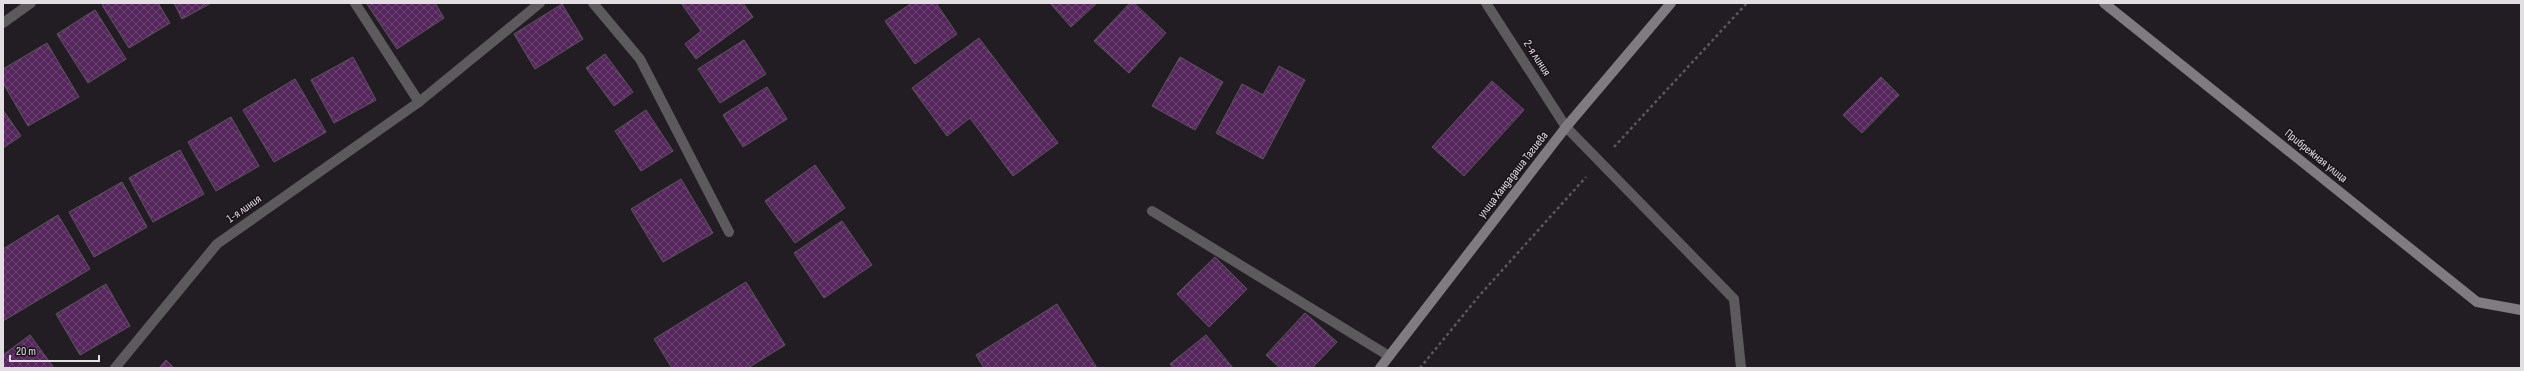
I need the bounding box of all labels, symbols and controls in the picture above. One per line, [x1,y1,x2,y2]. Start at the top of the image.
street label: 2-я линия [1520,37,1554,79]
street label: Прибрежная улица [2281,126,2351,186]
street label: улица Хандадаша Тагиева [1475,128,1552,221]
street label: 1-я линия [224,191,265,226]
scale bar [10,337,99,363]
text: 20 m [16,344,36,359]

